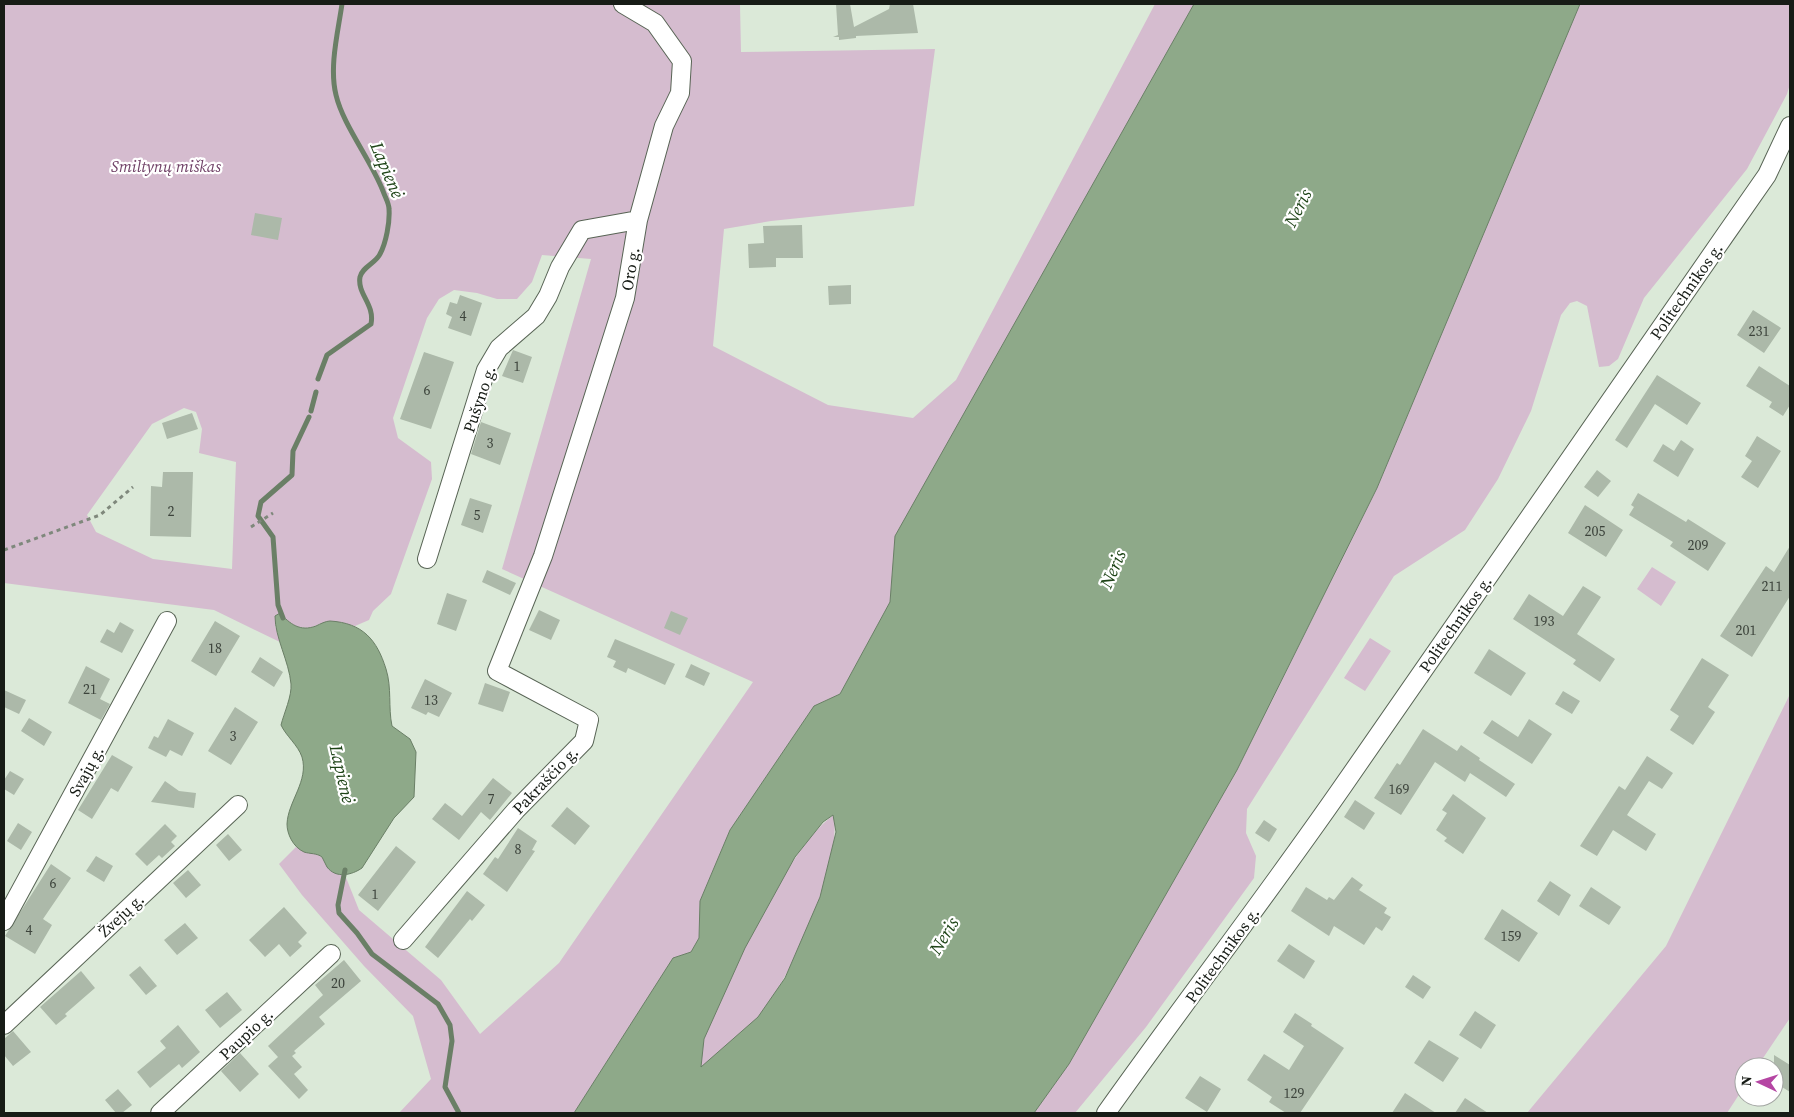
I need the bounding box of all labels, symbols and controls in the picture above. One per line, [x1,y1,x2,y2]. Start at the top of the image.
water label: Lapienė [364,137,411,203]
park label: Smiltynų miškas [111,155,221,177]
water label: Neris [1277,184,1318,232]
street label: Politechnikos g. [1644,238,1728,344]
street label: Oro g. [615,246,645,292]
house number: 4 [460,306,467,326]
house number: 231 [1749,321,1770,341]
house number: 1 [514,356,521,376]
street label: Pušyno g. [457,363,501,435]
house number: 6 [424,380,431,400]
house number: 3 [487,433,494,453]
house number: 2 [168,501,175,521]
house number: 5 [474,505,481,525]
house number: 205 [1585,521,1606,541]
house number: 209 [1688,535,1709,555]
water label: Neris [1093,545,1132,593]
street label: Politechnikos g. [1413,571,1497,677]
house number: 211 [1762,576,1783,596]
house number: 193 [1534,611,1555,631]
house number: 201 [1736,620,1757,640]
house number: 18 [208,638,222,658]
house number: 21 [83,679,97,699]
house number: 13 [424,690,438,710]
house number: 3 [230,726,237,746]
water label: Lapienė [323,741,361,806]
street label: Pakraščio g. [507,741,583,819]
street label: Svajų g. [63,742,109,800]
house number: 169 [1389,779,1410,799]
house number: 7 [488,789,495,809]
house number: 8 [515,839,522,859]
house number: 6 [50,873,57,893]
house number: 1 [372,884,379,904]
street label: Žvejų g. [93,888,149,942]
street label: Politechnikos g. [1180,903,1264,1007]
water label: Neris [922,912,965,960]
house number: 4 [26,920,33,940]
house number: 159 [1501,926,1522,946]
house number: 20 [331,973,345,993]
street label: Paupio g. [214,1003,278,1065]
north arrow [1734,1057,1784,1107]
text: N [1736,1075,1756,1087]
house number: 129 [1284,1083,1305,1103]

